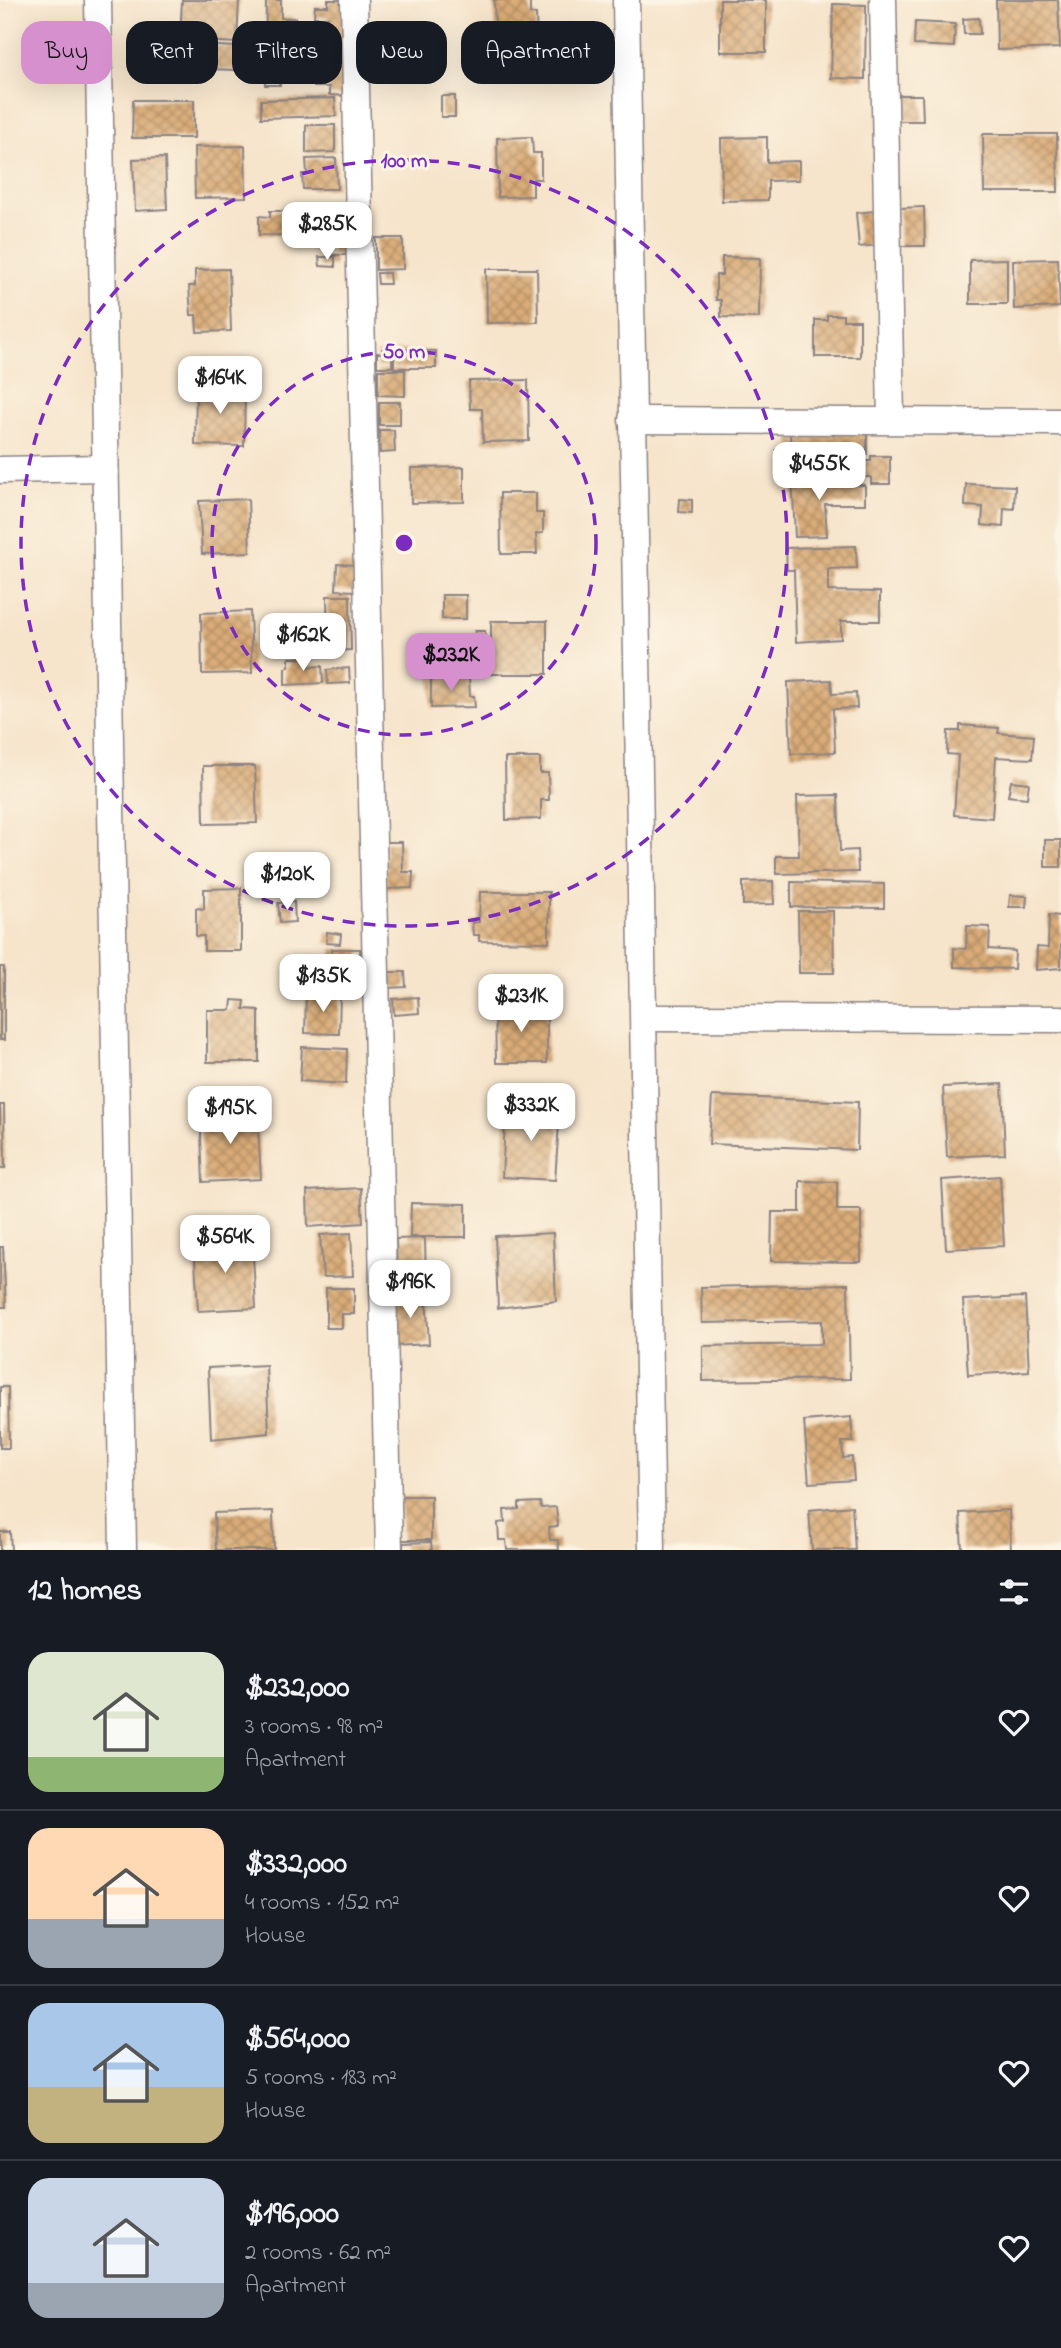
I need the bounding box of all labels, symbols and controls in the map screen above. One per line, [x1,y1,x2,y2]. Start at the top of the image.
chip: Buy [21,21,112,84]
chip: Rent [126,21,218,84]
chip: Filters [232,21,342,84]
chip: New [356,21,447,84]
chip: Apartment [461,21,615,84]
text: 100 m [381,147,427,177]
pin: $285K [278,202,376,262]
text: $285K [298,208,356,241]
text: 50 m [383,338,425,368]
pin: $164K [171,356,269,416]
text: $164K [194,362,246,395]
pin: $455K [770,442,868,502]
text: $455K [789,448,849,481]
centre of rings [392,531,416,555]
pin: $162K [254,614,352,673]
text: $162K [276,619,330,652]
pin: $232K [402,634,500,693]
text: $232K [422,639,480,672]
pin: $120K [238,852,336,912]
text: $120K [260,858,314,891]
pin: $135K [274,954,372,1014]
text: $135K [295,960,351,993]
pin: $231K [472,974,570,1034]
text: $231K [494,980,548,1013]
pin: $332K [482,1084,580,1143]
pin: $195K [181,1086,279,1146]
text: $332K [503,1089,559,1122]
text: $195K [204,1092,256,1125]
pin: $564K [176,1216,274,1275]
text: $564K [196,1221,254,1254]
pin: $196K [361,1260,459,1320]
text: $196K [385,1266,435,1299]
text: 12 homes [28,1570,142,1614]
icon: filters [995,1573,1033,1611]
text: $232,000 [245,1667,349,1711]
icon: home [84,1680,168,1764]
icon: heart [995,1703,1033,1741]
text: 3 rooms · 98 m² [245,1711,383,1744]
text: Apartment [245,1744,346,1777]
text: $332,000 [245,1843,347,1887]
icon: home [84,1856,168,1940]
icon: heart [995,1879,1033,1917]
text: 4 rooms · 152 m² [245,1887,400,1920]
text: House [245,1920,305,1953]
text: $564,000 [245,2018,350,2062]
icon: home [84,2031,168,2115]
icon: heart [995,2054,1033,2092]
text: 5 rooms · 183 m² [245,2062,397,2095]
text: House [245,2095,305,2128]
text: $196,000 [245,2193,339,2237]
icon: home [84,2206,168,2290]
icon: heart [995,2229,1033,2267]
text: 2 rooms · 62 m² [245,2237,391,2270]
text: Apartment [245,2270,346,2303]

